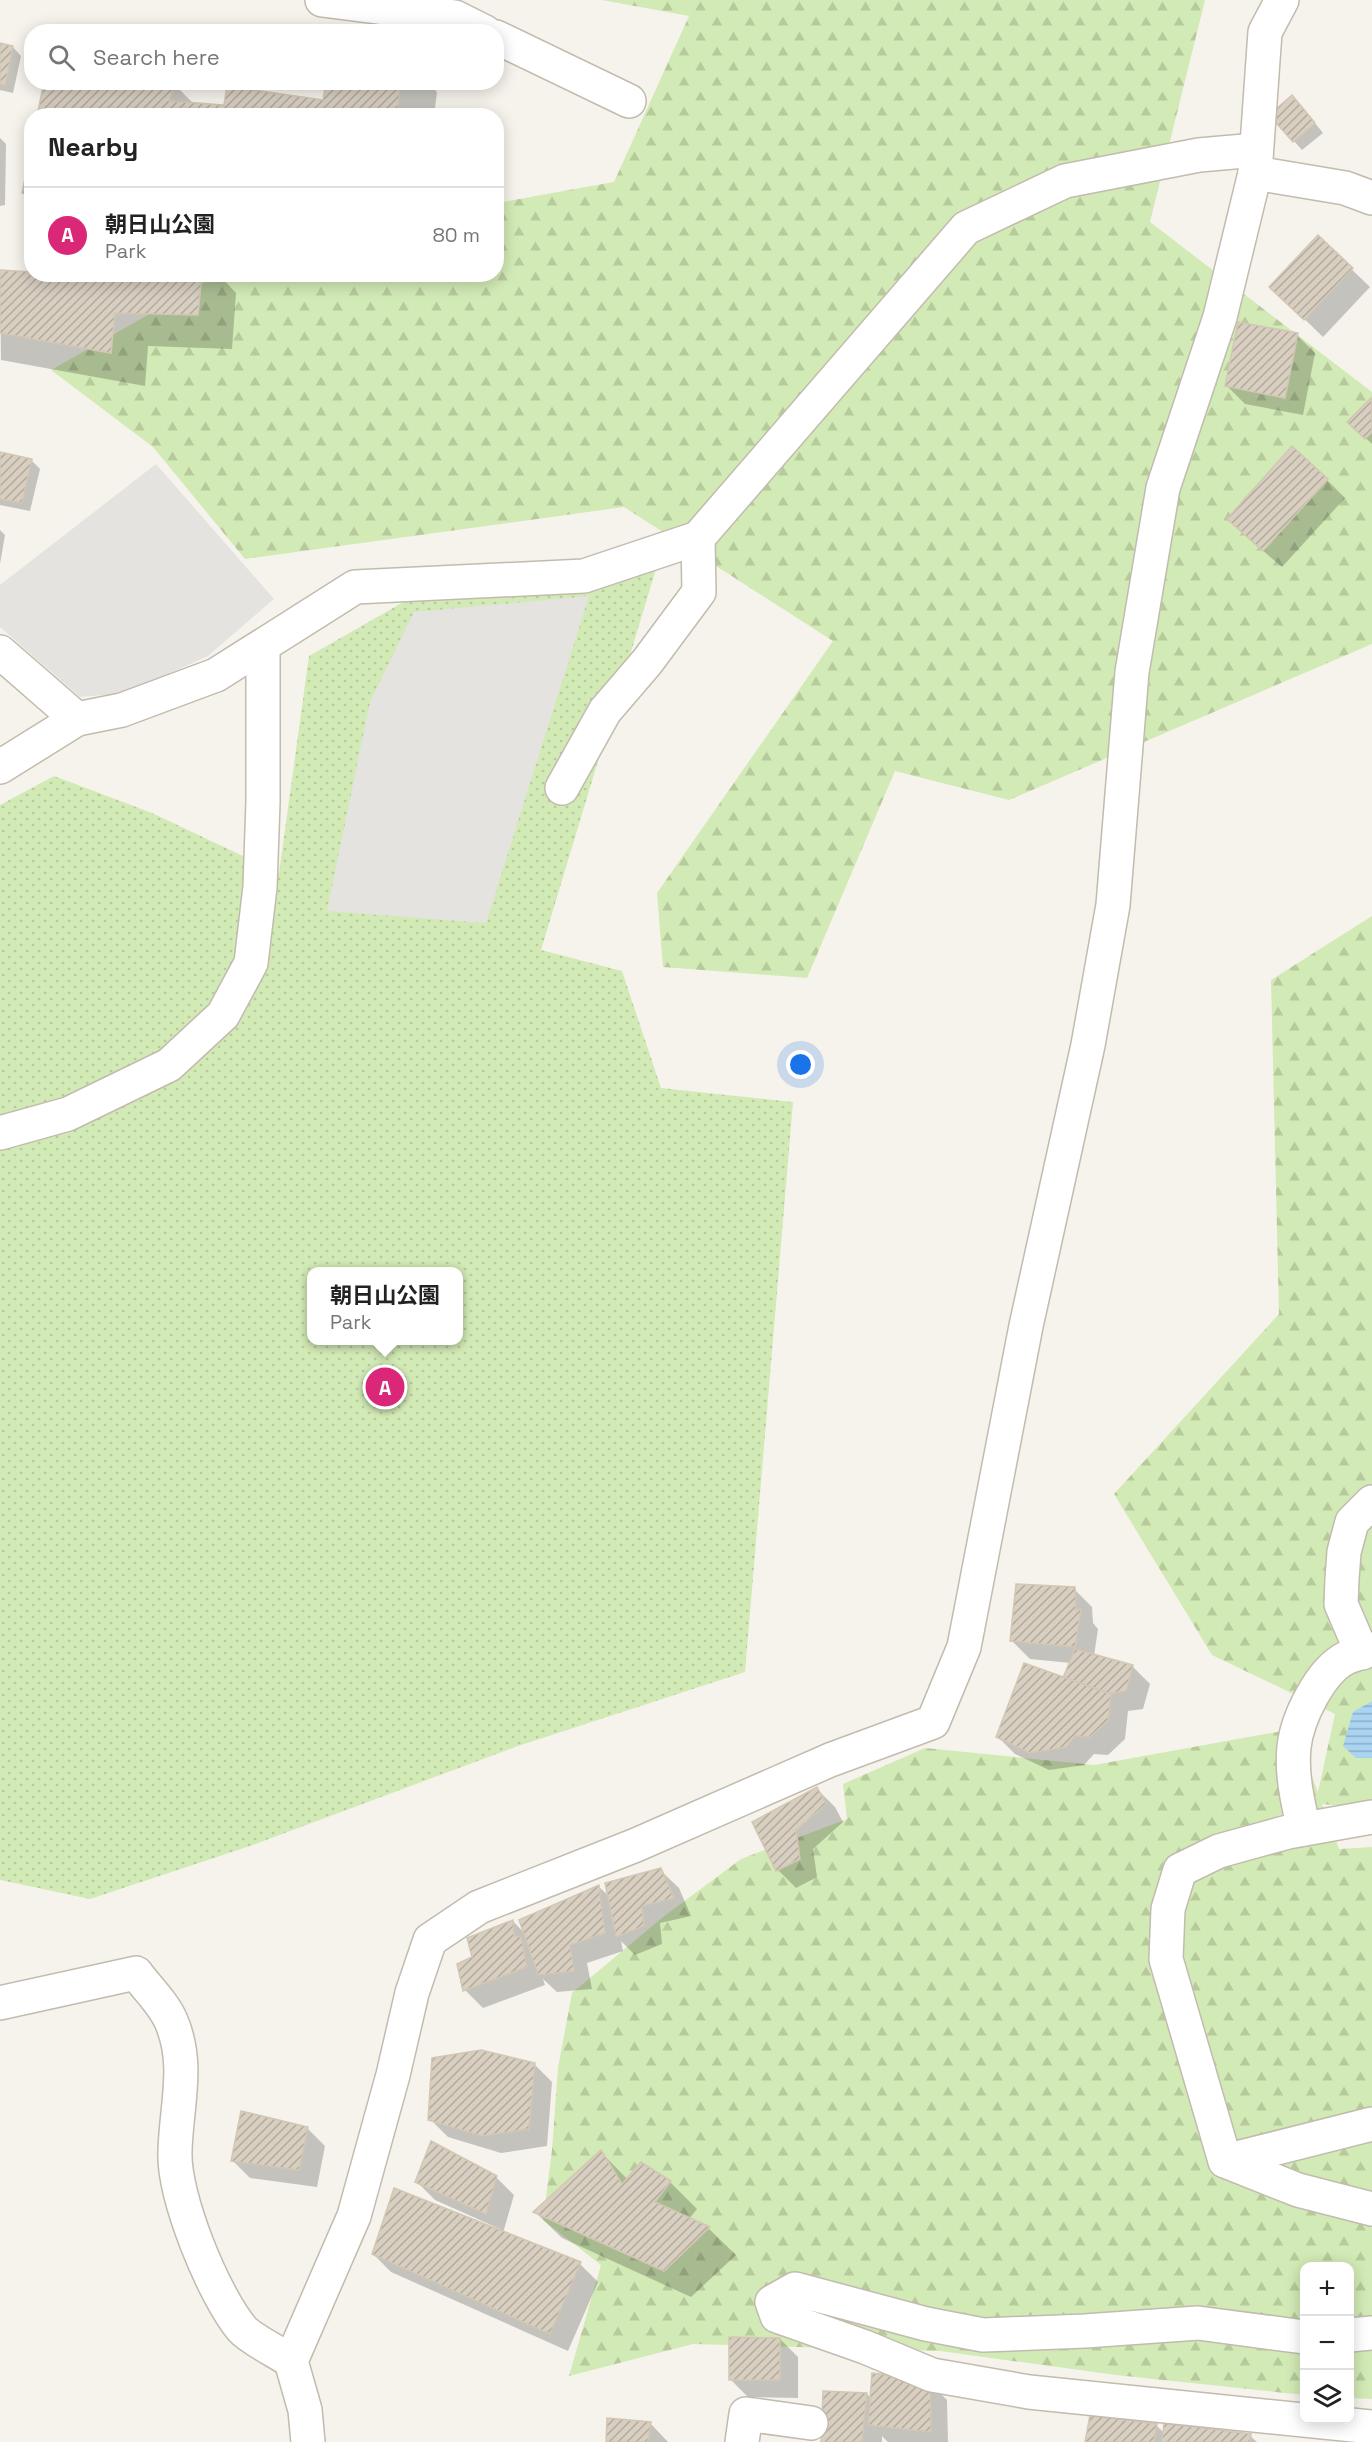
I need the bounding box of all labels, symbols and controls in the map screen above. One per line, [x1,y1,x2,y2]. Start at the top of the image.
search box [24,24,504,90]
icon: search [45,41,78,74]
text: Search here [93,43,220,71]
text: Nearby [48,130,138,164]
text: 朝日山公園 [105,210,215,238]
text: A [61,222,74,248]
text: 80 m [432,222,480,248]
text: Park [105,238,147,264]
your location [786,1050,815,1079]
popup [307,1267,463,1345]
text: 朝日山公園 [330,1281,440,1309]
text: Park [330,1309,372,1335]
pin: A [366,1364,404,1410]
map controls [1300,2262,1354,2424]
button: + [1300,2262,1354,2316]
button: − [1300,2316,1354,2370]
button: layers [1300,2370,1354,2424]

